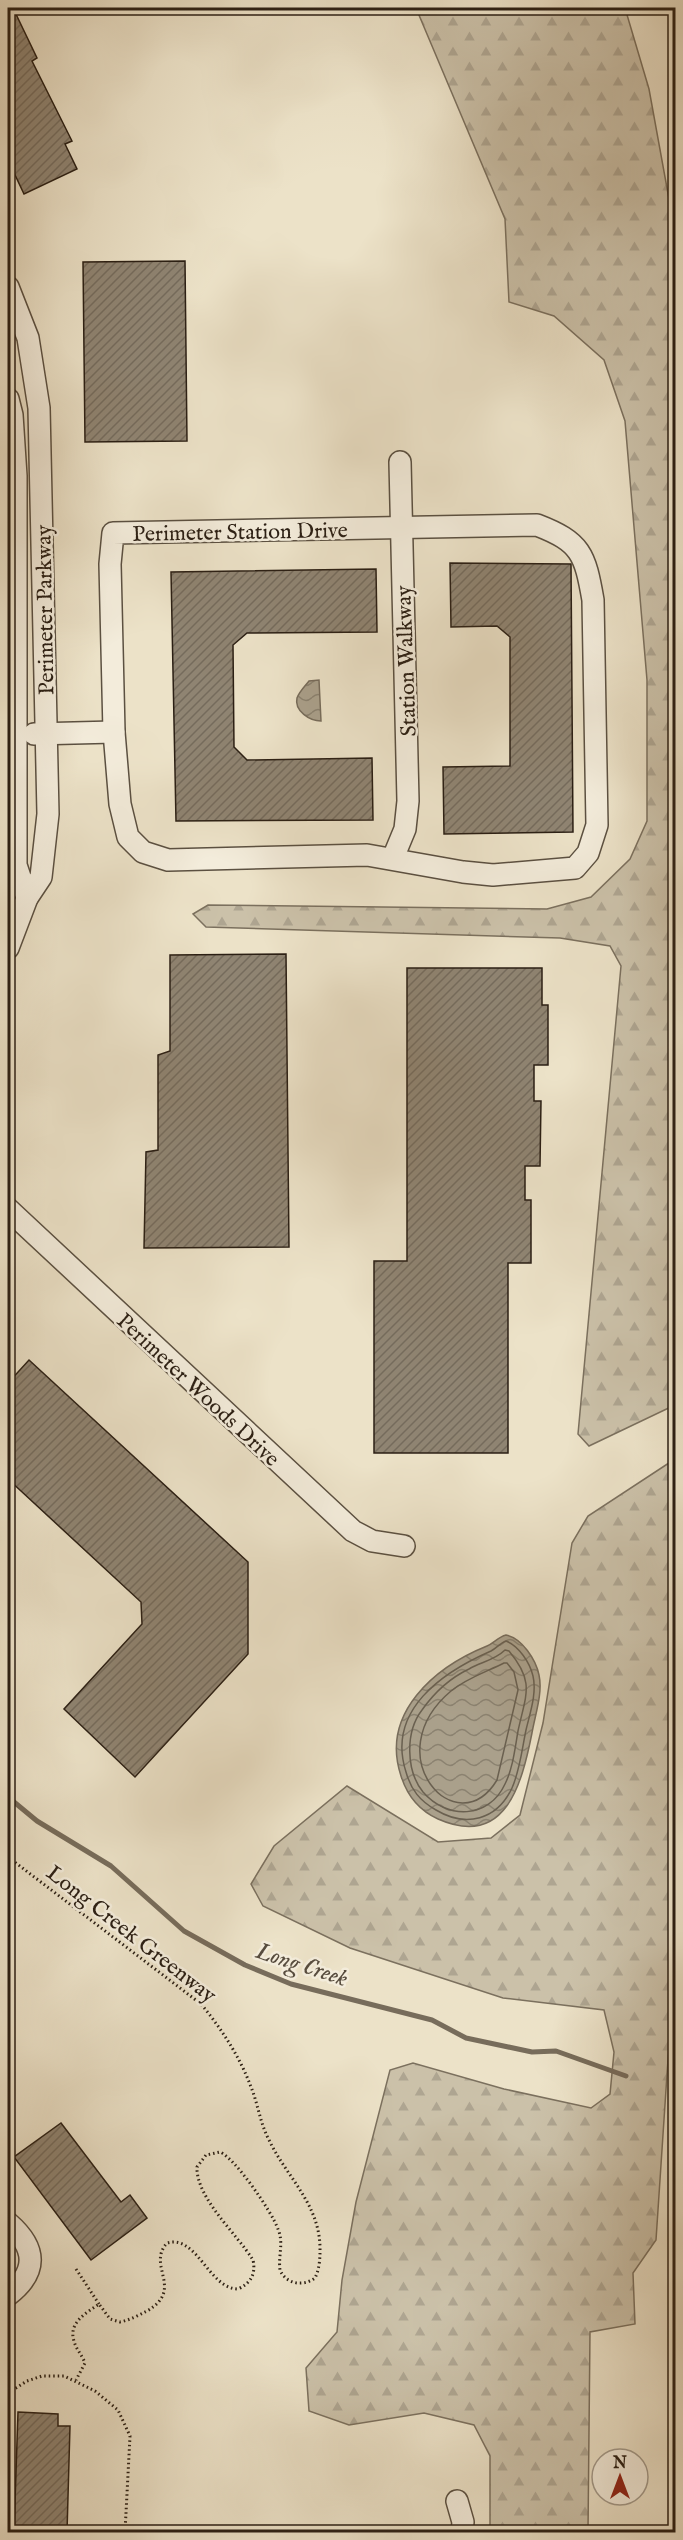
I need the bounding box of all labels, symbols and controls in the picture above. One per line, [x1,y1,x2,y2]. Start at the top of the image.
street label: Perimeter Station Drive [132,517,348,549]
street label: Perimeter Parkway [31,524,61,695]
street label: Station Walkway [390,585,424,737]
street label: Perimeter Woods Drive [110,1308,285,1473]
street label: Long Creek Greenway [40,1859,222,2010]
water label: Long Creek [251,1936,352,1995]
north arrow [590,2447,650,2507]
text: N [612,2454,627,2474]

